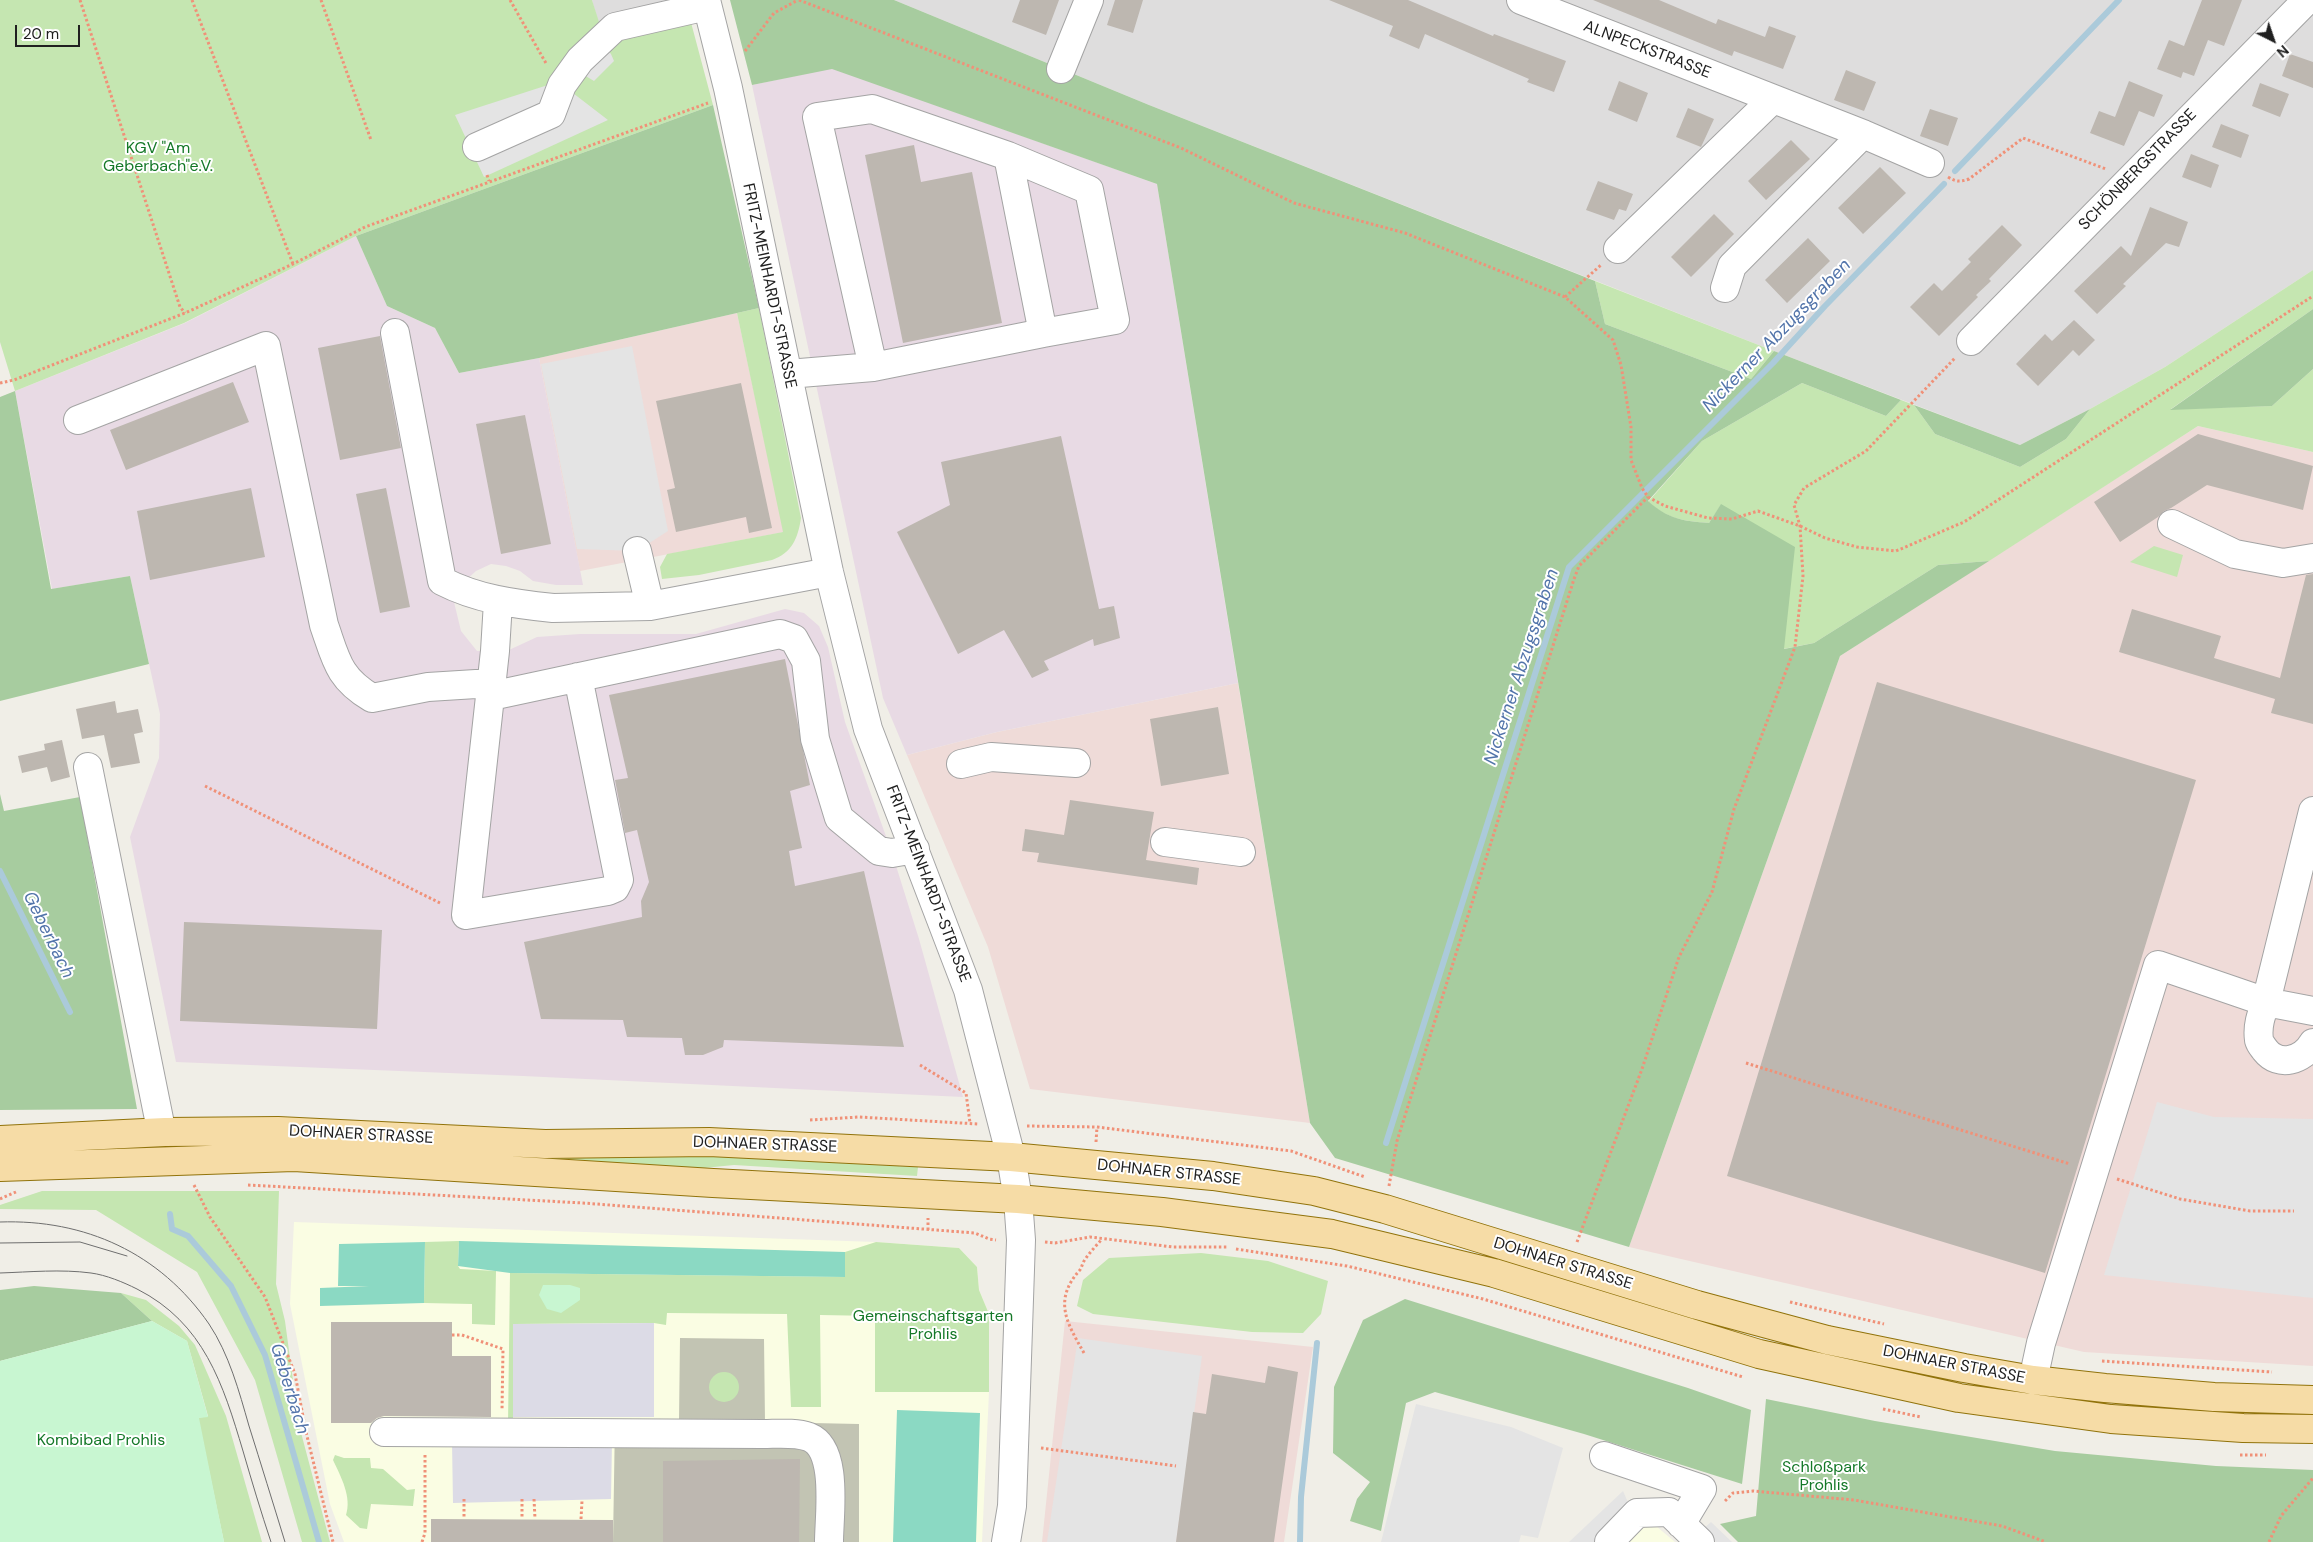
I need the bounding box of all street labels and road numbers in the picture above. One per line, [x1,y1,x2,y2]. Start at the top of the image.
street label: ALNPECKSTRASSE [1581,17,1713,83]
street label: SCHÖNBERGSTRASSE [2075,105,2201,235]
street label: FRITZ-MEINHARDT-STRASSE [738,182,800,390]
street label: FRITZ-MEINHARDT-STRASSE [882,783,974,985]
street label: DOHNAER STRASSE [288,1122,434,1148]
street label: DOHNAER STRASSE [692,1133,838,1157]
street label: DOHNAER STRASSE [1096,1156,1242,1190]
street label: DOHNAER STRASSE [1491,1234,1635,1294]
street label: DOHNAER STRASSE [1881,1342,2027,1388]

